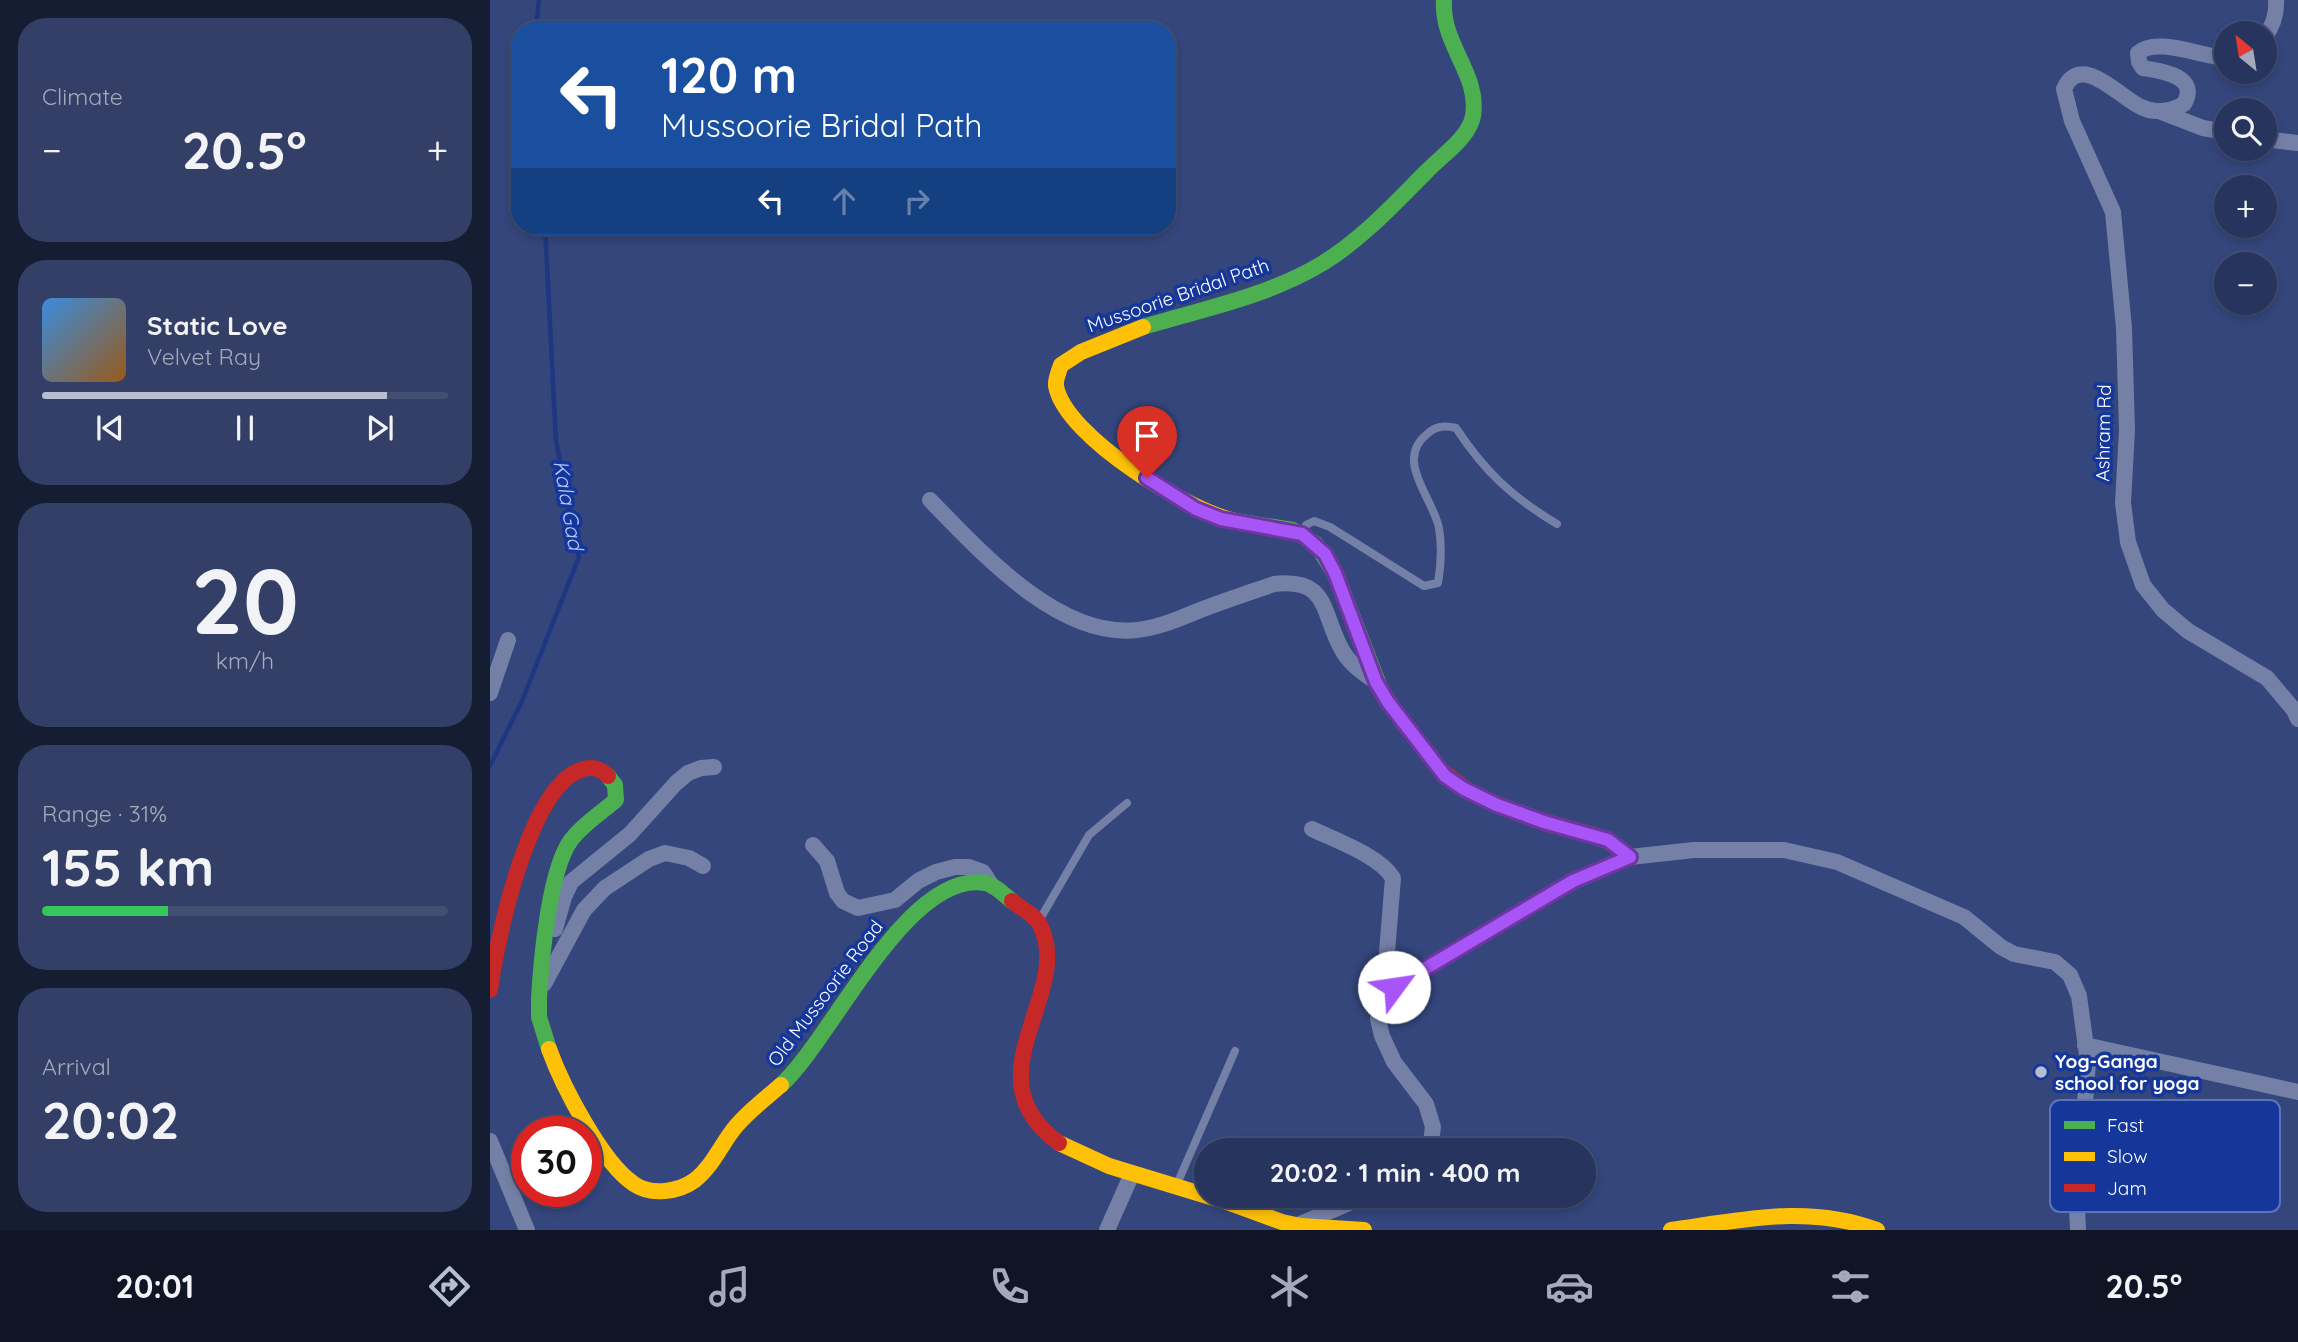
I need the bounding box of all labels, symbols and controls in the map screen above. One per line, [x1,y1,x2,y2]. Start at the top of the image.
north arrow [2214,21,2277,84]
map controls [2214,21,2277,315]
text: 120 m [661,44,797,105]
icon: left [546,49,637,140]
text: Climate [42,82,123,111]
button: search [2214,98,2277,161]
text: Mussoorie Bridal Path [661,105,983,145]
text: 20.5° [182,117,307,182]
text: − [42,126,62,174]
text: + [427,126,448,174]
button: + [2214,175,2277,238]
icon: left [752,182,790,220]
icon: ahead [825,182,863,220]
icon: right [898,182,936,220]
button: − [2214,252,2277,315]
street label: Mussoorie Bridal Path [1084,253,1272,337]
text: Static Love [147,309,288,342]
text: Velvet Ray [147,342,261,371]
street label: Ashram Rd [2090,384,2116,482]
pin [1117,406,1177,478]
icon: previous [91,409,129,447]
icon: pause [226,409,264,447]
icon: next [361,409,399,447]
icon: arrive [1128,417,1166,455]
water label: Kala Gad [548,458,590,554]
text: 20 [191,543,299,657]
text: km/h [216,646,274,675]
text: Range · 31% [42,799,167,828]
text: 155 km [42,834,214,899]
street label: Old Mussoorie Road [762,915,888,1071]
position arrow [1357,950,1431,1024]
place label: Yog-Ganga school for yoga [2055,1049,2199,1095]
text: Arrival [42,1052,111,1081]
marker: Yog-Ganga school for yoga [2033,1064,2049,1080]
text: 20:02 [42,1087,179,1152]
legend [2050,1100,2280,1212]
text: Fast [2107,1113,2144,1137]
speed limit sign: 30 [511,1116,602,1207]
text: Slow [2107,1144,2148,1168]
text: 20:02 · 1 min · 400 m [1270,1156,1520,1189]
text: Jam [2107,1176,2147,1200]
icon: directions [425,1262,474,1311]
icon: music [705,1262,754,1311]
icon: phone [985,1262,1034,1311]
icon: climate [1265,1262,1314,1311]
icon: car [1545,1262,1594,1311]
icon: filters [1826,1262,1875,1311]
text: 20:01 [116,1266,194,1306]
text: 20.5° [2106,1266,2182,1306]

